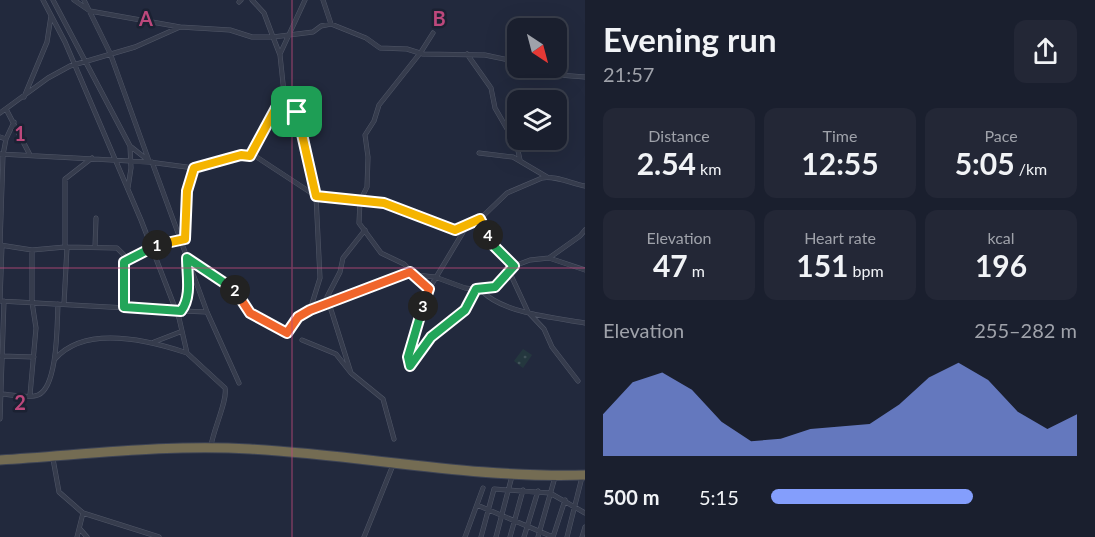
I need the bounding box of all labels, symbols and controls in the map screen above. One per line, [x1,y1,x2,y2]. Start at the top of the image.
text: A [138,6,153,30]
text: B [432,6,446,30]
north arrow [507,18,567,78]
map controls [507,18,567,150]
text: Evening run [603,19,777,59]
button: share [1014,20,1077,83]
text: 21:57 [603,62,654,86]
pin [271,86,322,137]
button: layers [507,90,567,150]
icon: arrive [280,95,313,128]
text: 1 [14,121,26,145]
text: Distance [648,126,710,145]
text: Time [823,126,857,145]
text: Pace [984,126,1018,145]
text: 2.54 [637,145,696,181]
text: 12:55 [801,145,879,181]
text: 5:05 [955,145,1015,181]
text: km [696,159,721,178]
text: /km [1015,159,1047,178]
pin: 4 [473,220,503,250]
text: 4 [483,225,493,244]
text: Elevation [647,228,712,247]
text: Heart rate [804,228,876,247]
text: kcal [987,228,1015,247]
pin: 1 [142,230,172,260]
text: 1 [152,235,162,254]
text: 47 [653,247,688,283]
text: 151 [796,247,849,283]
text: 196 [975,247,1027,283]
text: m [688,261,705,280]
text: bpm [849,261,884,280]
pin: 2 [220,275,250,305]
text: 2 [230,280,240,299]
pin: 3 [408,291,438,321]
text: 3 [418,296,428,315]
text: Elevation [603,318,684,342]
text: 255–282 m [974,318,1077,342]
text: 2 [14,390,26,414]
text: 500 m [603,485,659,509]
text: 5:15 [699,485,739,509]

